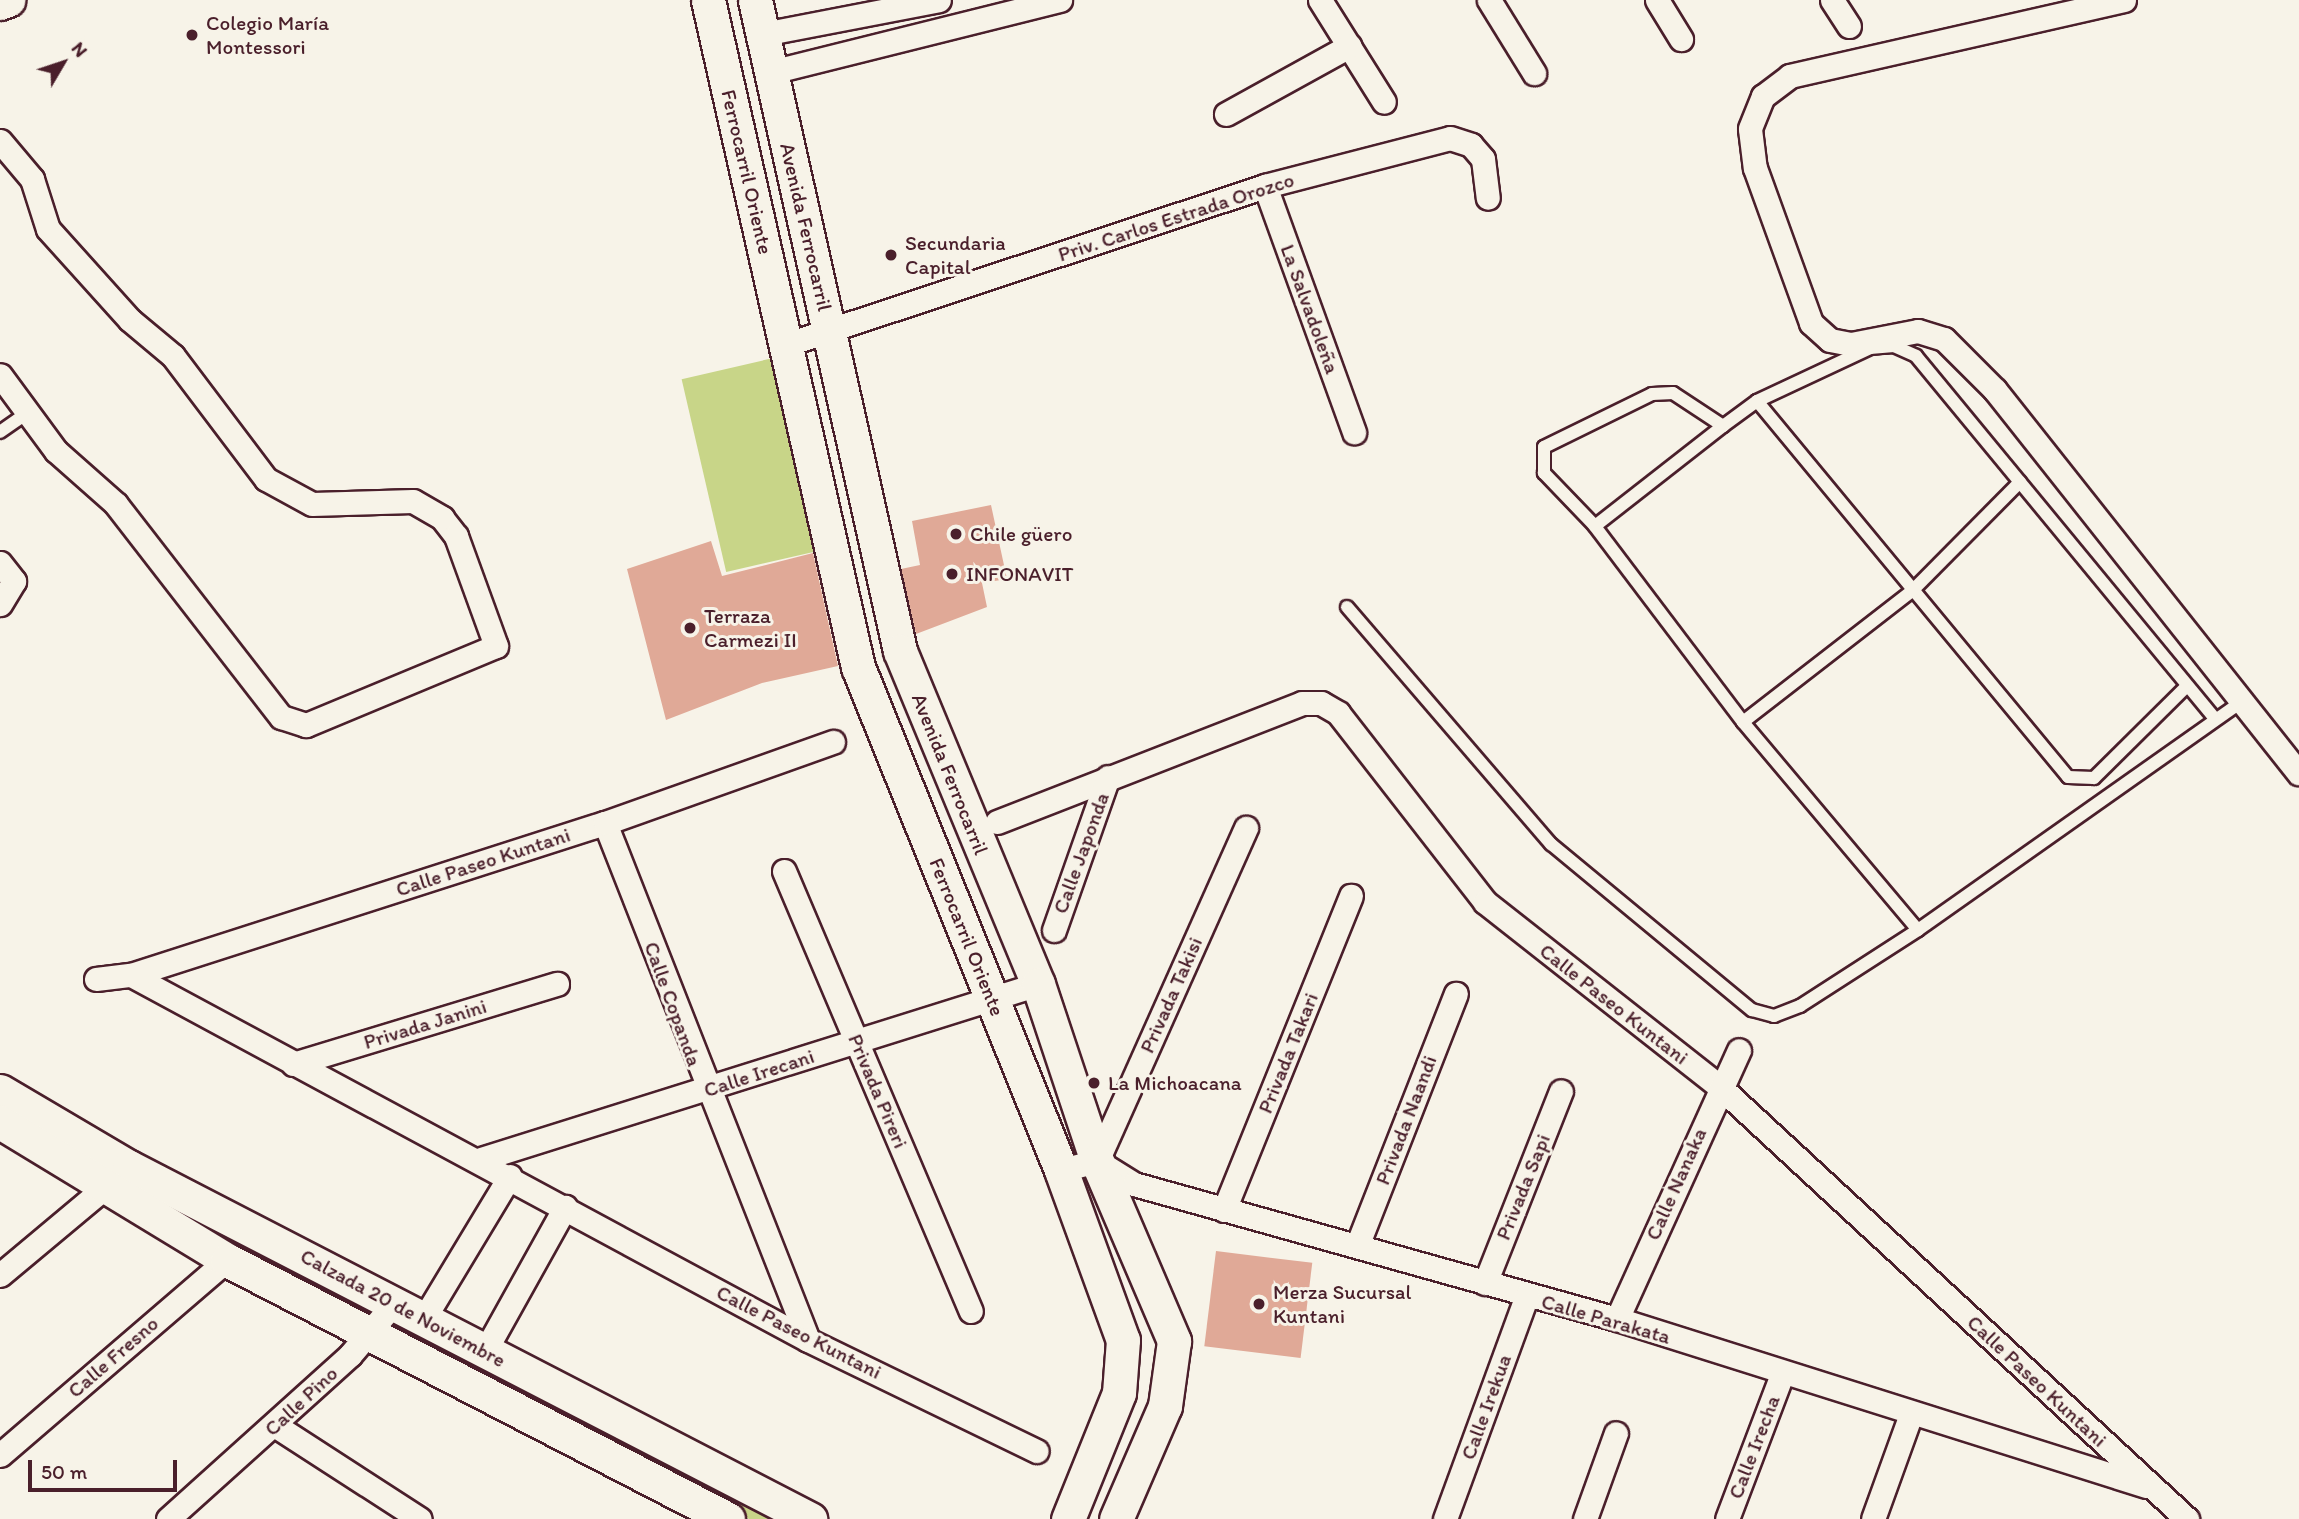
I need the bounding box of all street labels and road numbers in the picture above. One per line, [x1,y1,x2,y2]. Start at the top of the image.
street label: Ferrocarril Oriente [716,87,778,257]
street label: Avenida Ferrocarril [774,140,838,314]
street label: Priv. Carlos Estrada Orozco [1054,167,1298,267]
street label: La Salvadoleña [1275,241,1345,377]
street label: Avenida Ferrocarril [906,690,994,858]
street label: Calle Japonda [1047,789,1115,917]
street label: Calle Paseo Kuntani [393,822,573,902]
street label: Ferrocarril Oriente [924,854,1010,1020]
street label: Privada Takisi [1134,933,1208,1057]
street label: Calle Copanda [639,938,707,1070]
street label: Calle Paseo Kuntani [1535,939,1693,1069]
street label: Privada Takari [1252,989,1324,1117]
street label: Privada Janini [360,993,490,1055]
street label: Privada Pireri [843,1030,913,1152]
street label: Calle Irecani [701,1043,817,1103]
street label: Privada Naandi [1370,1052,1442,1188]
street label: Calle Nanaka [1640,1124,1712,1244]
street label: Privada Sapi [1490,1130,1556,1244]
street label: Calzada 20 de Noviembre [296,1243,510,1373]
street label: Calle Paseo Kuntani [713,1280,885,1384]
street label: Calle Parakata [1539,1289,1673,1349]
street label: Calle Paseo Kuntani [1963,1310,2111,1452]
street label: Calle Fresno [63,1311,163,1403]
street label: Calle Irekua [1455,1351,1517,1463]
street label: Calle Pino [259,1361,343,1441]
street label: Calle Irecha [1723,1392,1785,1502]

